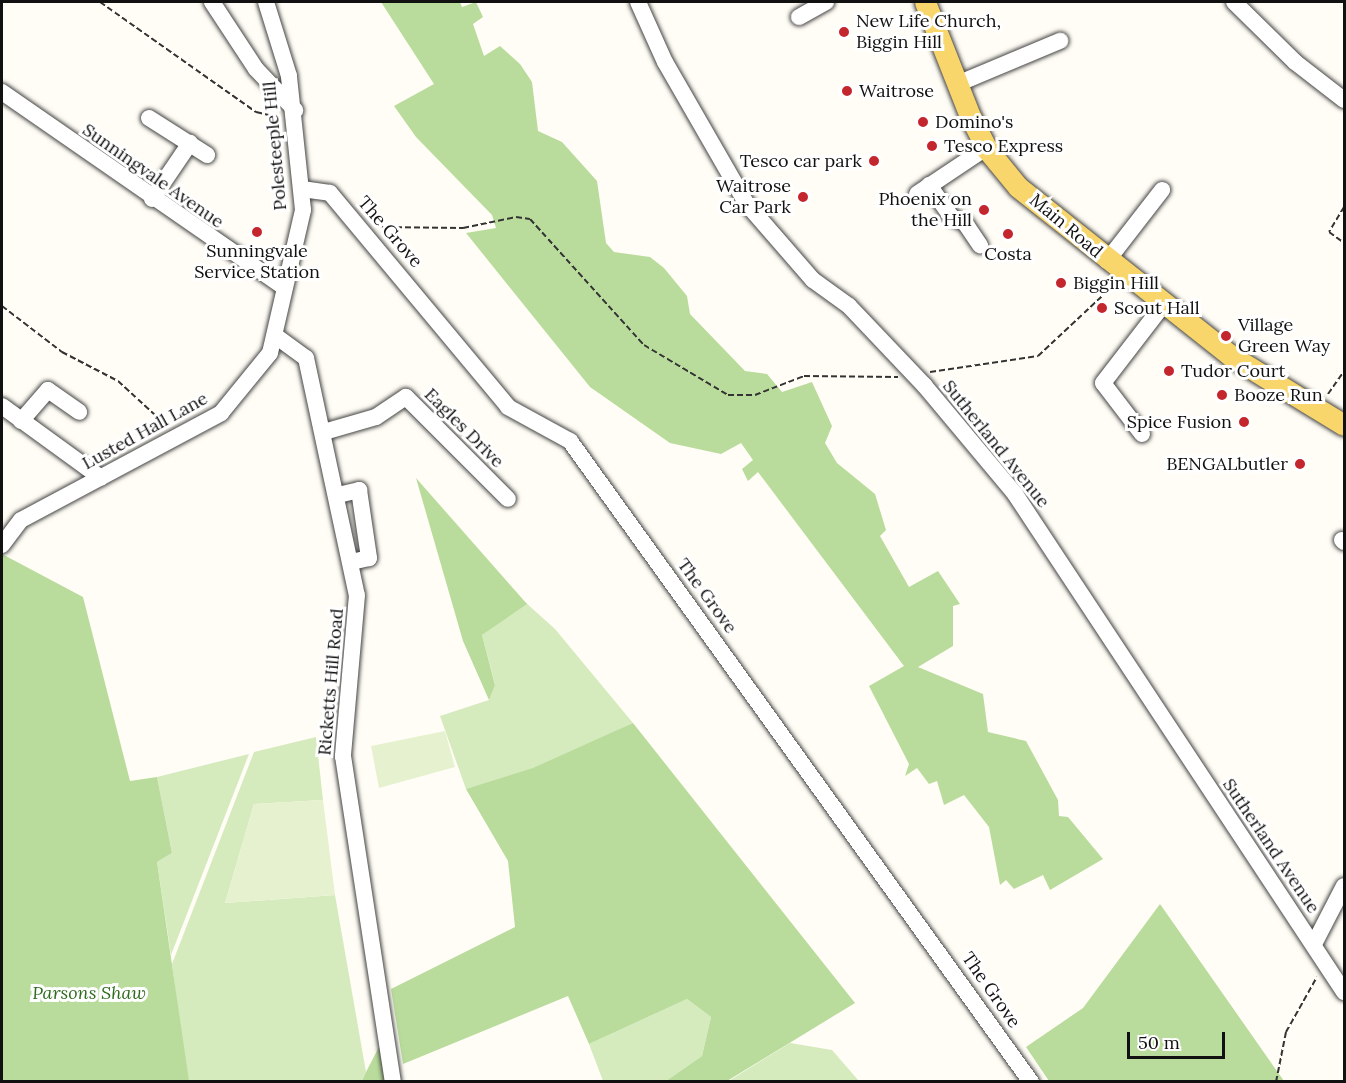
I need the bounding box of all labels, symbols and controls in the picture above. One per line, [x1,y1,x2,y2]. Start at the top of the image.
place label: New Life Church, Biggin Hill [856,11,1001,54]
marker: New Life Church, Biggin Hill [837,25,851,39]
place label: Waitrose [859,80,934,102]
street label: Polesteeple Hill [259,81,291,211]
marker: Waitrose [840,84,854,98]
place label: Domino's [935,111,1013,133]
marker: Domino's [916,115,930,129]
street label: Sunningvale Avenue [78,119,228,233]
place label: Tesco Express [944,135,1063,157]
marker: Tesco Express [925,139,939,153]
place label: Tesco car park [740,150,862,172]
marker: Tesco car park [867,154,881,168]
place label: Waitrose Car Park [716,176,791,219]
place label: Phoenix on the Hill [878,189,972,232]
street label: Main Road [1025,189,1107,263]
marker: Waitrose Car Park [796,190,810,204]
street label: The Grove [353,192,427,272]
marker: Phoenix on the Hill [977,203,991,217]
marker: Sunningvale Service Station [250,225,264,239]
marker: Costa [1001,227,1015,241]
place label: Sunningvale Service Station [194,241,320,284]
place label: Costa [984,243,1032,265]
place label: Biggin Hill [1073,272,1159,294]
marker: Biggin Hill [1054,276,1068,290]
place label: Scout Hall [1114,297,1200,319]
marker: Scout Hall [1095,301,1109,315]
place label: Village Green Way [1238,315,1330,358]
marker: Village Green Way [1219,329,1233,343]
place label: Tudor Court [1181,360,1286,382]
marker: Tudor Court [1162,364,1176,378]
street label: Sutherland Avenue [938,376,1054,512]
street label: Eagles Drive [420,384,508,472]
place label: Booze Run [1234,384,1323,406]
street label: Lusted Hall Lane [78,388,212,474]
marker: Booze Run [1215,388,1229,402]
place label: Spice Fusion [1127,411,1232,433]
marker: Spice Fusion [1237,415,1251,429]
place label: BENGALbutler [1166,453,1288,475]
marker: BENGALbutler [1293,457,1307,471]
street label: The Grove [673,554,741,638]
street label: Ricketts Hill Road [314,608,348,756]
street label: Sutherland Avenue [1218,775,1324,917]
street label: The Grove [957,948,1025,1032]
park label: Parsons Shaw [32,982,146,1004]
scale bar [1130,1020,1228,1058]
text: 50 m [1138,1031,1180,1054]

